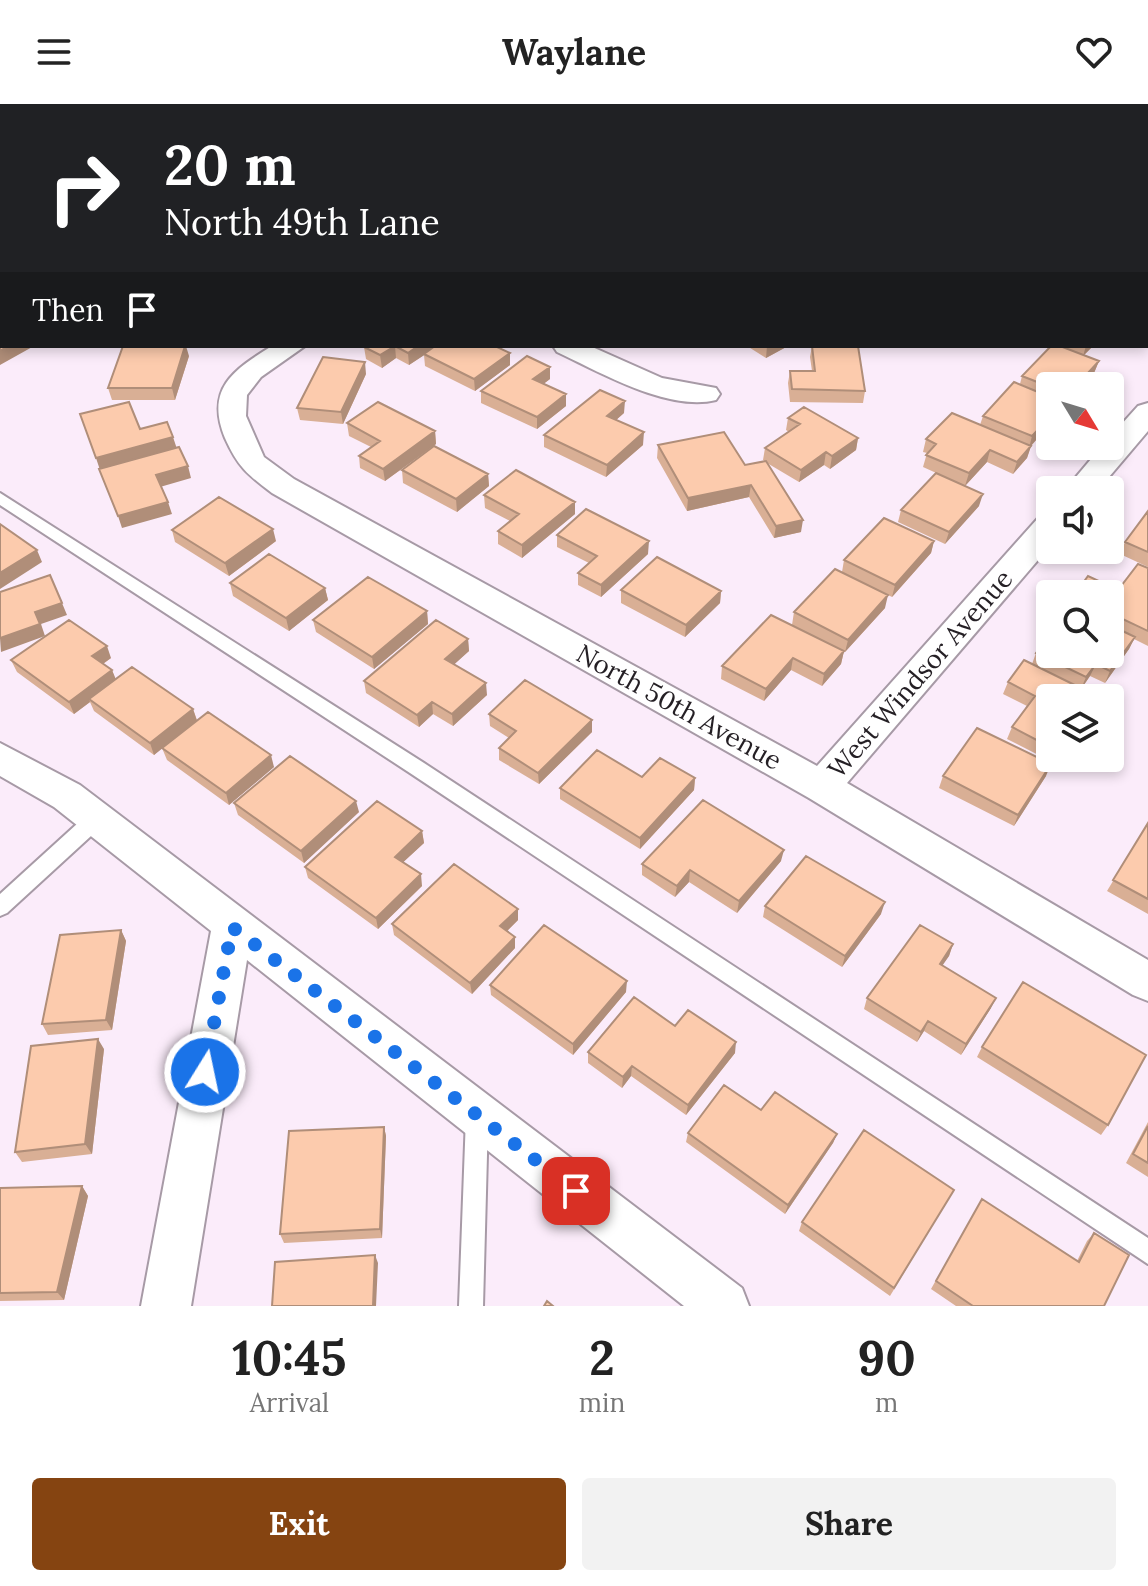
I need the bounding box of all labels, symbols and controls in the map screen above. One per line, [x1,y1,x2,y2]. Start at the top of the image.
text: Waylane [502,29,646,75]
icon: menu [32,30,76,74]
icon: heart [1072,30,1116,74]
text: 20 m [164,129,296,200]
icon: right [32,136,136,240]
text: North 49th Lane [164,199,440,245]
icon: arrive [120,288,164,332]
text: Then [32,291,104,329]
north arrow [1036,372,1124,460]
map controls [1036,372,1124,772]
button: sound [1036,476,1124,564]
street label: West Windsor Avenue [820,563,1019,785]
button: search [1036,580,1124,668]
street label: North 50th Avenue [571,636,788,777]
button: layers [1036,684,1124,772]
position arrow [163,1030,247,1114]
pin [542,1157,610,1225]
icon: arrive [554,1169,598,1213]
text: 10:45 [232,1327,347,1388]
text: 2 [589,1327,615,1388]
text: 90 [857,1327,916,1388]
text: Arrival [250,1386,329,1419]
text: min [579,1386,625,1419]
text: m [875,1386,898,1419]
button: Exit [32,1478,566,1570]
button: Share [582,1478,1116,1570]

